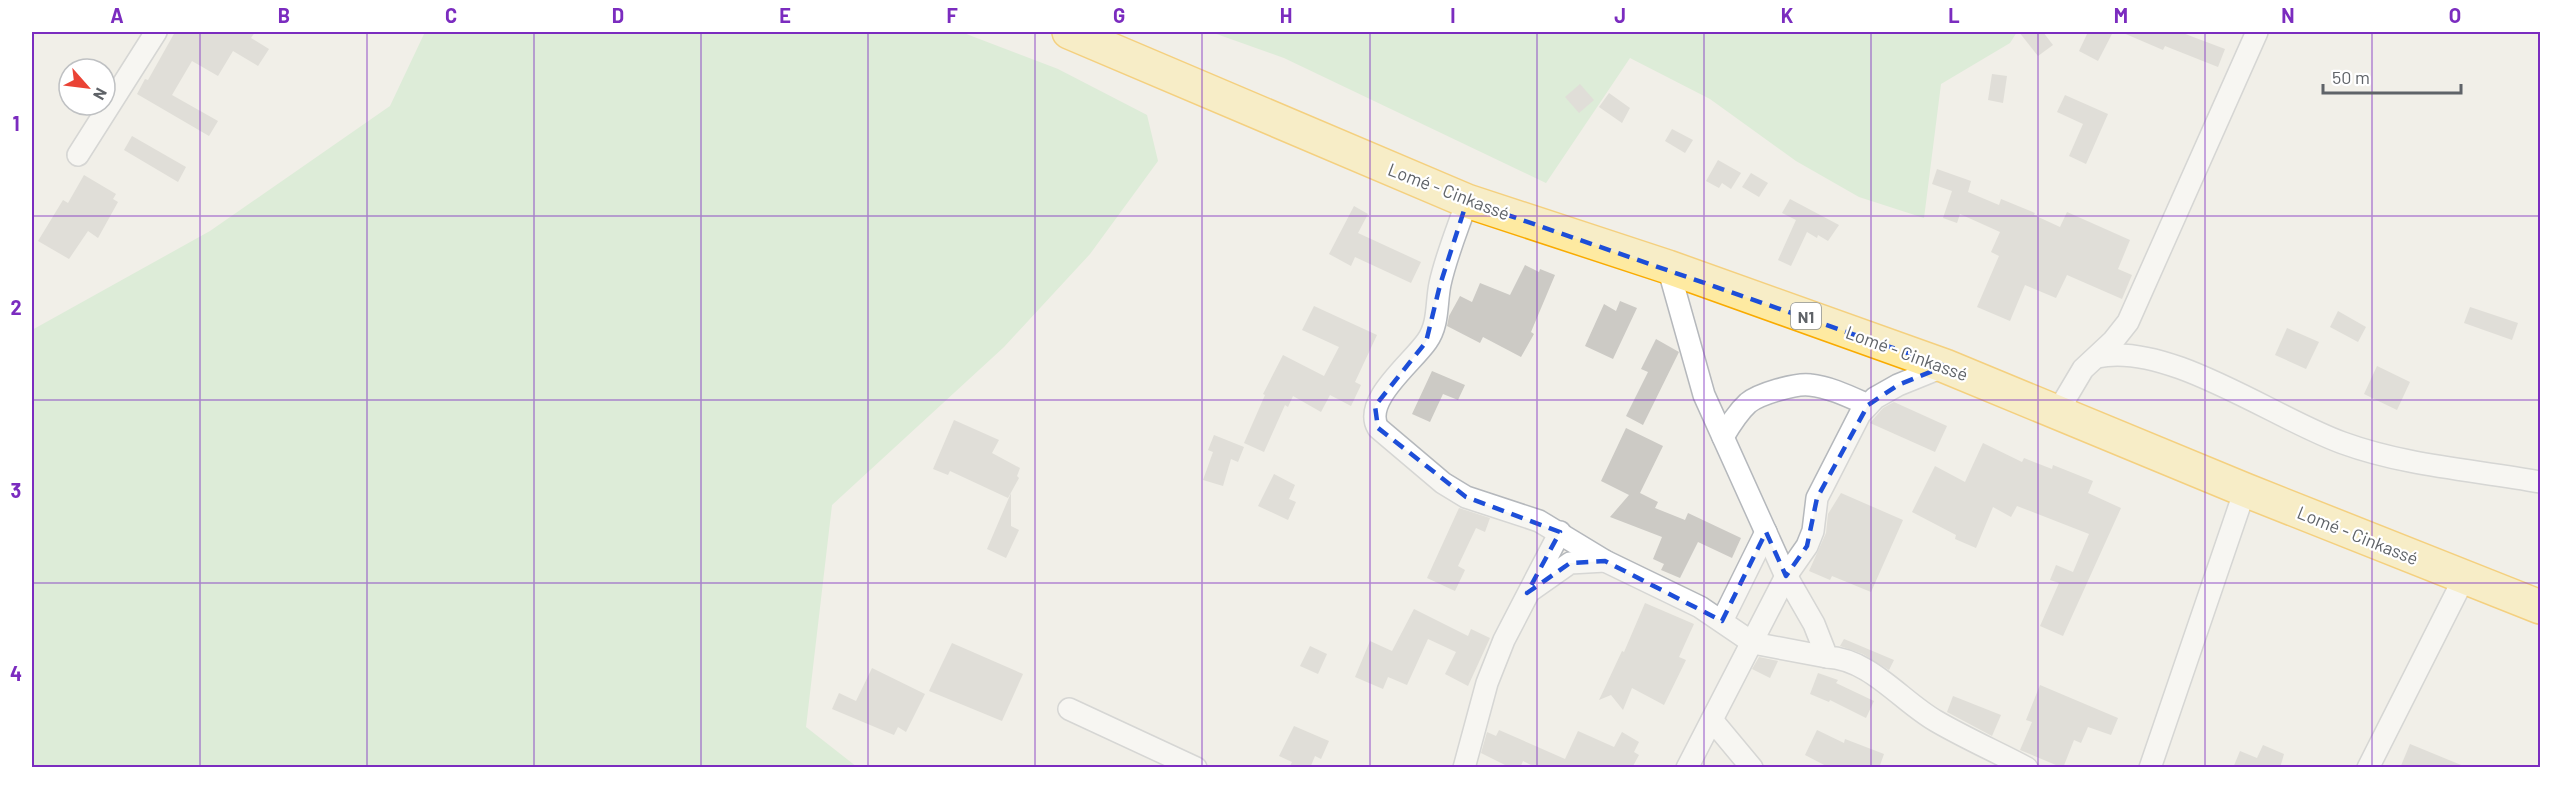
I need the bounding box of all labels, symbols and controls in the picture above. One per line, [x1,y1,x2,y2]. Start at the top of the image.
text: A [110,3,124,27]
text: B [278,3,290,27]
text: C [445,3,457,27]
text: D [612,3,624,27]
text: E [779,3,791,27]
text: F [946,3,958,27]
text: G [1113,3,1125,27]
text: H [1280,3,1292,27]
text: I [1450,3,1456,27]
text: J [1614,3,1626,27]
text: K [1781,3,1794,27]
text: L [1948,3,1960,27]
text: M [2114,3,2128,27]
text: N [2281,3,2295,27]
text: O [2449,3,2461,27]
north arrow [57,57,117,117]
scale bar [2323,57,2461,95]
text: 50 m [2332,66,2370,88]
text: N [90,85,112,103]
text: 1 [12,111,20,135]
street label: Lomé - Cinkassé [1385,158,1513,224]
text: 2 [10,295,22,319]
road number: N1 [1791,303,1821,329]
street label: Lomé - Cinkassé [1843,321,1971,385]
text: 3 [11,478,21,502]
street label: Lomé - Cinkassé [2294,501,2422,569]
text: 4 [10,661,22,685]

